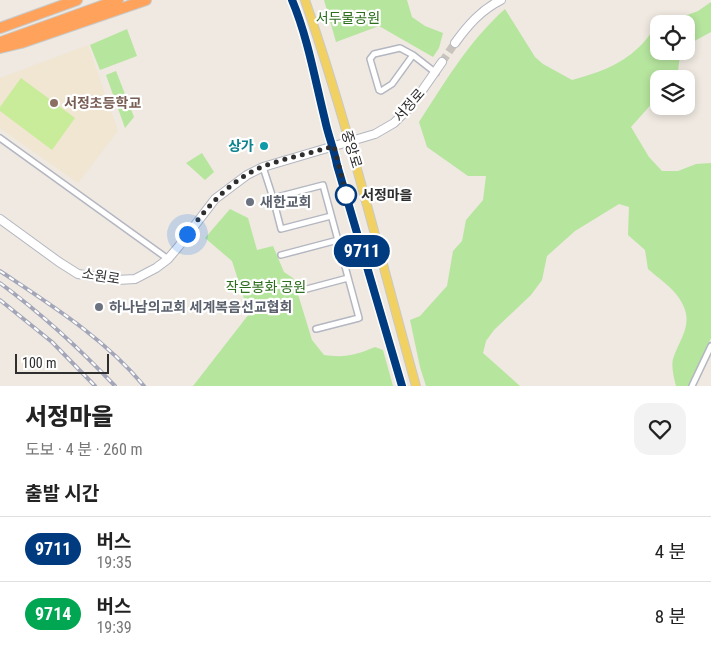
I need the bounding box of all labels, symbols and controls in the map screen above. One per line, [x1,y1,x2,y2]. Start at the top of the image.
park label: 서두물공원 [316,10,380,26]
map controls [650,15,695,115]
button: locate [650,15,695,60]
button: layers [650,70,695,115]
street label: 서정로 [390,85,428,125]
place label: 서정초등학교 [64,95,141,111]
marker: 서정초등학교 [48,97,60,109]
street label: 중앙로 [339,128,365,170]
place label: 상가 [228,138,254,154]
marker: 상가 [258,140,270,152]
marker: 서정마을 [335,184,357,206]
place label: 서정마을 [361,187,413,203]
place label: 새한교회 [260,194,312,210]
marker: 새한교회 [244,196,256,208]
your location [175,222,200,247]
line badge: 9711 [327,235,397,267]
text: 9711 [344,240,380,261]
street label: 소원로 [81,265,121,287]
park label: 작은봉화 공원 [226,279,306,295]
place label: 하나남의교회 세계복음선교협회 [109,299,293,315]
marker: 하나남의교회 세계복음선교협회 [93,301,105,313]
scale bar [15,351,109,374]
text: 100 m [22,355,57,371]
text: 서정마을 [25,403,113,431]
button: heart [634,403,686,455]
text: 도보 · 4 분 · 260 m [25,440,143,459]
text: 출발 시간 [25,482,99,505]
text: 버스 [96,530,131,553]
text: 9711 [35,538,71,559]
text: 4 분 [655,540,686,563]
text: 19:35 [96,553,132,572]
text: 버스 [96,595,131,618]
text: 9714 [35,603,71,624]
text: 8 분 [655,605,686,628]
text: 19:39 [96,618,132,637]

